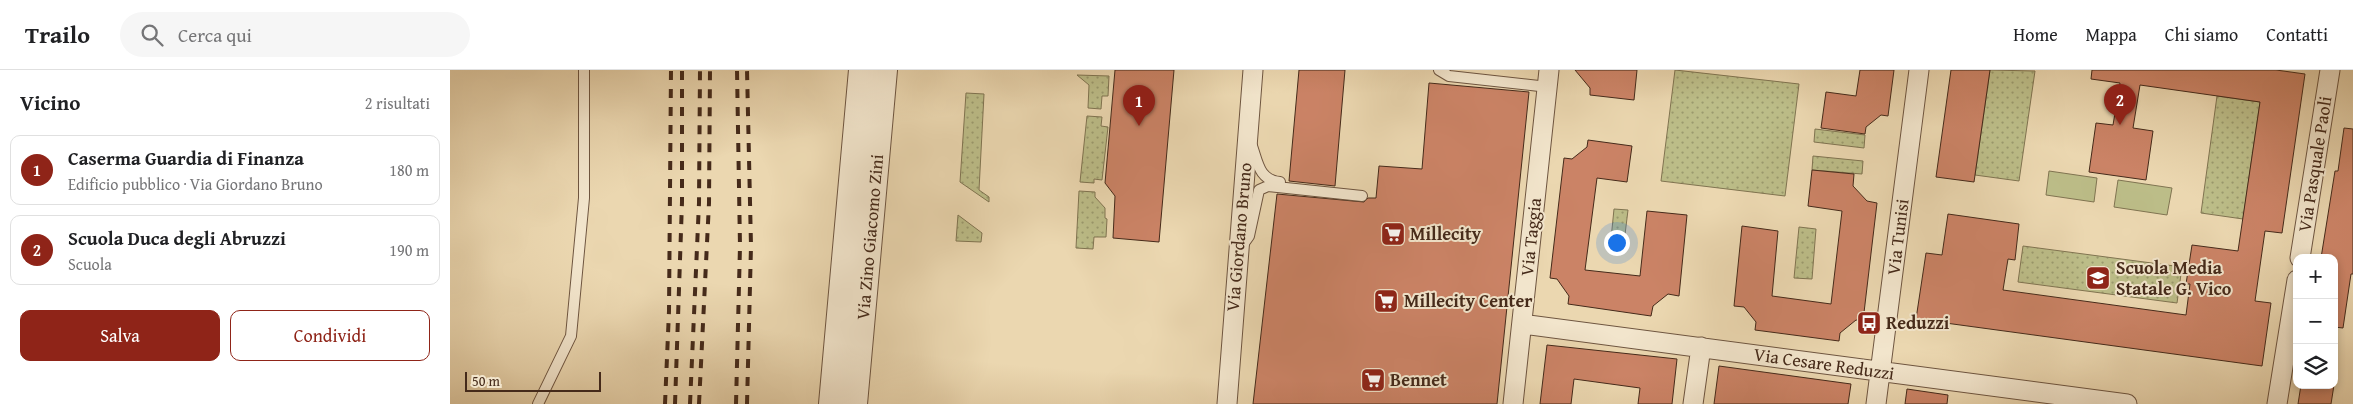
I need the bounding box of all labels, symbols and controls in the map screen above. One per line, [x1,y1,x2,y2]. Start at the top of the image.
search box [120,12,470,57]
text: Trailo [25,17,90,52]
icon: search [138,21,166,49]
text: Cerca qui [178,21,252,49]
text: Home [2013,21,2058,48]
text: Mappa [2086,21,2137,48]
text: Chi siamo [2165,21,2238,48]
text: Contatti [2266,21,2328,48]
pin: 2 [2104,84,2136,125]
pin: 1 [1123,85,1155,126]
text: Vicino [20,87,80,118]
text: 2 risultati [365,91,430,115]
street label: Via Pasquale Paoli [2290,94,2339,234]
text: Caserma Guardia di Finanza [68,144,304,172]
street label: Via Zino Giacomo Zini [849,153,890,321]
text: 1 [33,158,41,182]
text: 180 m [389,158,429,182]
street label: Via Giordano Bruno [1219,161,1258,313]
text: Edificio pubblico · Via Giordano Bruno [68,172,323,196]
street label: Via Taggia [1513,196,1548,277]
street label: Via Tunisi [1879,197,1916,277]
place label: Millecity [1410,220,1482,247]
supermarket icon: Millecity [1380,221,1406,247]
text: Scuola Duca degli Abruzzi [68,224,286,252]
your location [1604,230,1630,256]
text: 2 [33,238,41,262]
text: 190 m [389,238,429,262]
text: Scuola [68,252,112,276]
place label: Scuola Media Statale G. Vico [2116,254,2232,302]
map controls [2293,254,2338,389]
button: + [2293,254,2338,299]
school or university icon: Scuola Media Statale G. Vico [2085,265,2111,291]
place label: Millecity Center [1404,287,1533,314]
supermarket icon: Millecity Center [1373,288,1399,314]
button: − [2293,299,2338,344]
place label: Reduzzi [1886,309,1950,336]
button: Salva [20,310,220,361]
button: Condividi [230,310,430,361]
bus stop icon: Reduzzi [1856,310,1882,336]
street label: Via Cesare Reduzzi [1752,340,1896,387]
button: layers [2293,344,2338,389]
place label: Bennet [1390,366,1447,393]
supermarket icon: Bennet [1360,367,1386,393]
scale bar [465,369,601,392]
text: 50 m [472,371,500,391]

